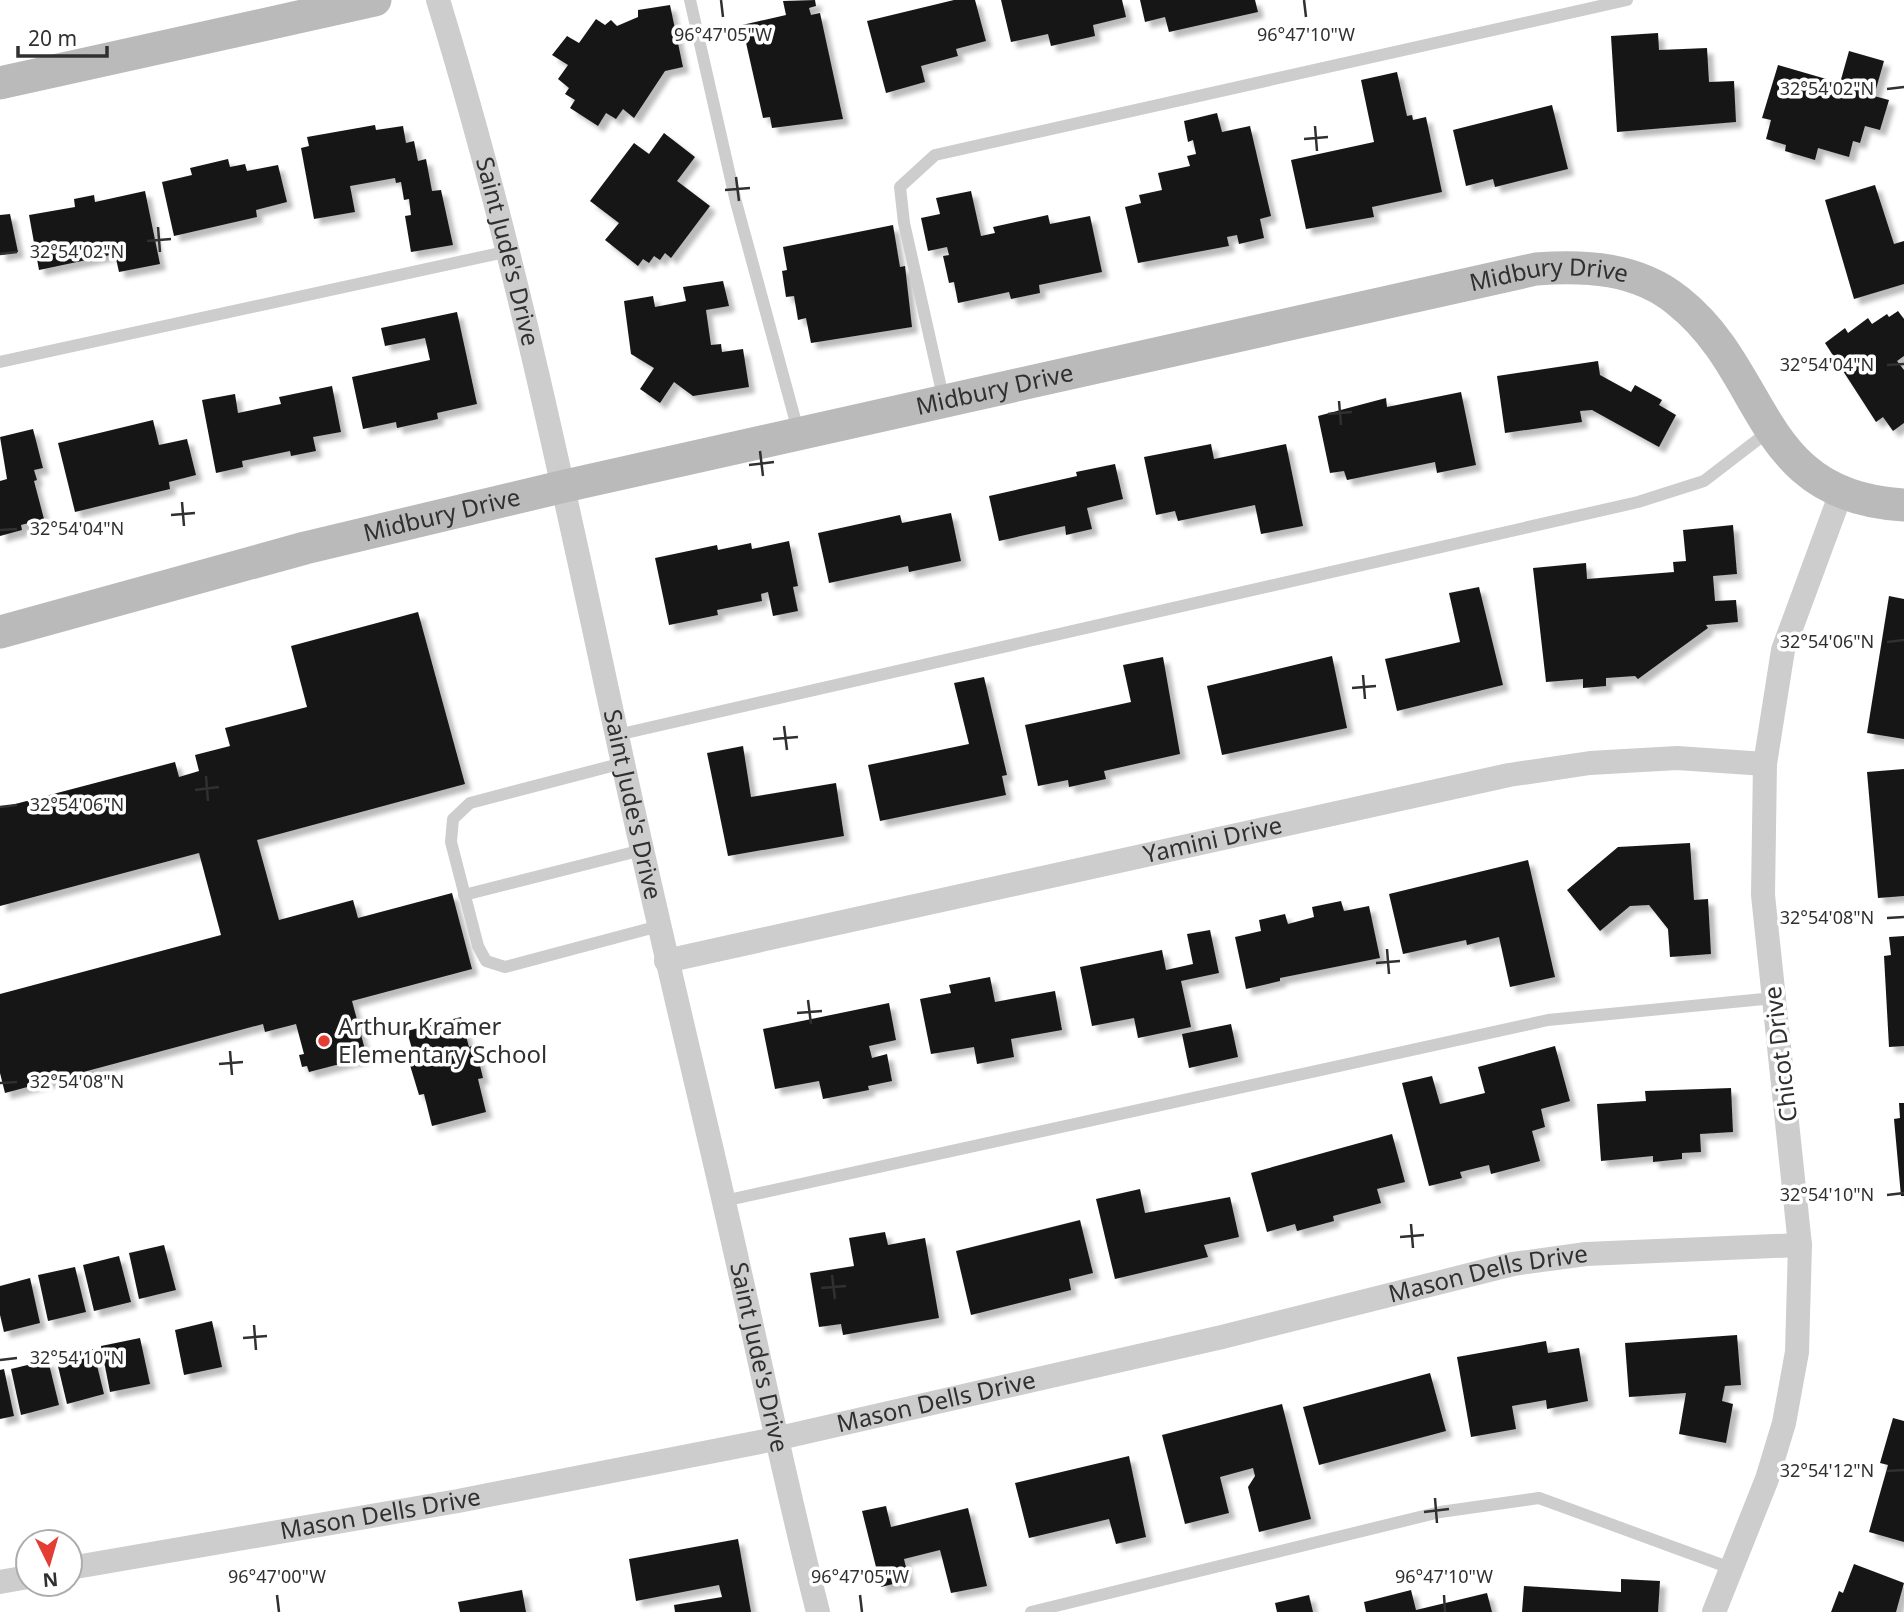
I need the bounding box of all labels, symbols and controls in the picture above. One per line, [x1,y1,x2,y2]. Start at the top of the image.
scale bar [18,14,107,58]
text: 96°47'05"W [674,22,772,46]
text: 96°47'10"W [1257,22,1355,46]
text: 20 m [28,24,77,52]
text: 32°54'02"N [1780,76,1874,100]
street label: Saint Jude's Drive [469,153,548,349]
text: 32°54'02"N [30,239,124,263]
street label: Midbury Drive [1466,250,1632,298]
text: 32°54'04"N [1780,352,1874,376]
street label: Midbury Drive [913,355,1076,422]
street label: Midbury Drive [360,479,523,549]
text: 32°54'04"N [30,516,124,540]
text: 32°54'06"N [1780,629,1874,653]
street label: Saint Jude's Drive [597,706,671,903]
text: 32°54'06"N [30,792,124,816]
street label: Yamini Drive [1140,808,1285,870]
text: 32°54'08"N [1780,905,1874,929]
street label: Chicot Drive [1755,984,1804,1124]
place label: Arthur Kramer Elementary School [338,1009,547,1070]
marker: Arthur Kramer Elementary School [316,1033,332,1049]
text: 32°54'08"N [30,1069,124,1093]
text: 32°54'10"N [1780,1182,1874,1206]
street label: Mason Dells Drive [1385,1236,1590,1310]
street label: Saint Jude's Drive [723,1259,797,1455]
text: 32°54'10"N [30,1345,124,1369]
street label: Mason Dells Drive [833,1362,1038,1439]
text: 32°54'12"N [1780,1458,1874,1482]
street label: Mason Dells Drive [277,1479,483,1546]
north arrow [14,1528,84,1598]
text: 96°47'00"W [228,1564,326,1588]
text: 96°47'05"W [811,1564,909,1588]
text: 96°47'10"W [1395,1564,1493,1588]
text: N [42,1566,59,1594]

